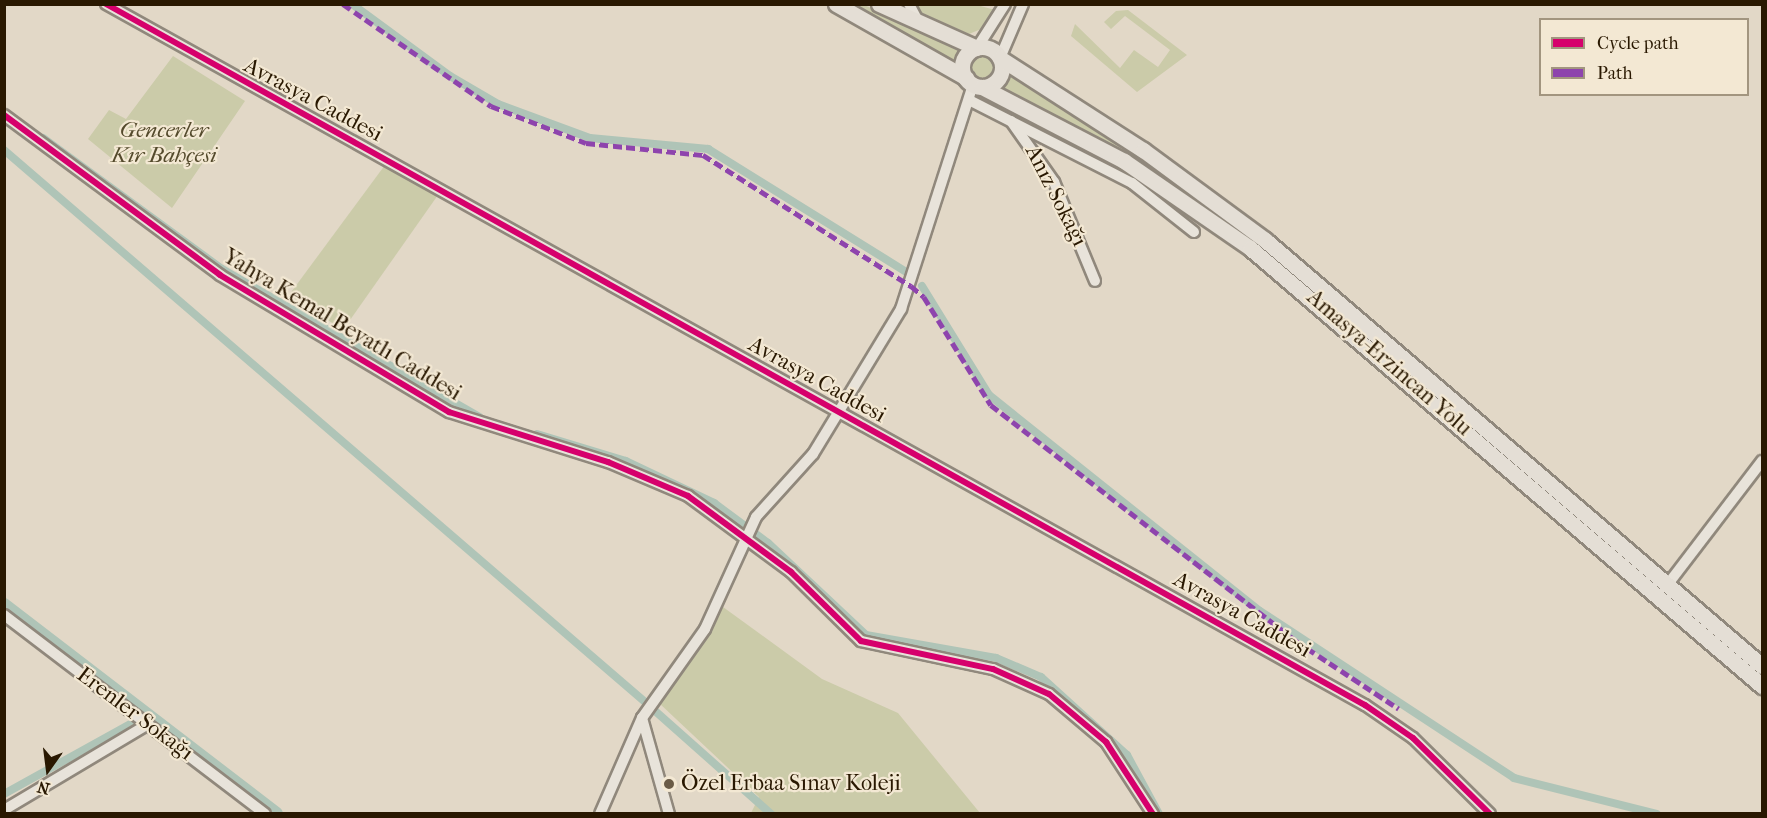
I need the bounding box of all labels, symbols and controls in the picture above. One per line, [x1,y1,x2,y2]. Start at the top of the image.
legend [1539,18,1749,96]
text: Cycle path [1597,33,1678,54]
street label: Avrasya Caddesi [239,52,387,148]
text: Path [1597,63,1633,84]
park label: Gencerler Kır Bahçesi [112,117,216,168]
street label: Anız Sokağı [1019,141,1093,251]
street label: Yahya Kemal Beyatlı Caddesi [218,243,466,407]
street label: Amasya-Erzincan Yolu [1301,284,1477,442]
street label: Avrasya Caddesi [744,331,890,429]
street label: Avrasya Caddesi [1169,566,1315,664]
street label: Erenler Sokağı [71,662,199,766]
north arrow [18,740,78,800]
place label: Özel Erbaa Sınav Koleji [681,771,901,797]
text: N [35,777,52,799]
marker: Özel Erbaa Sınav Koleji [662,777,676,791]

